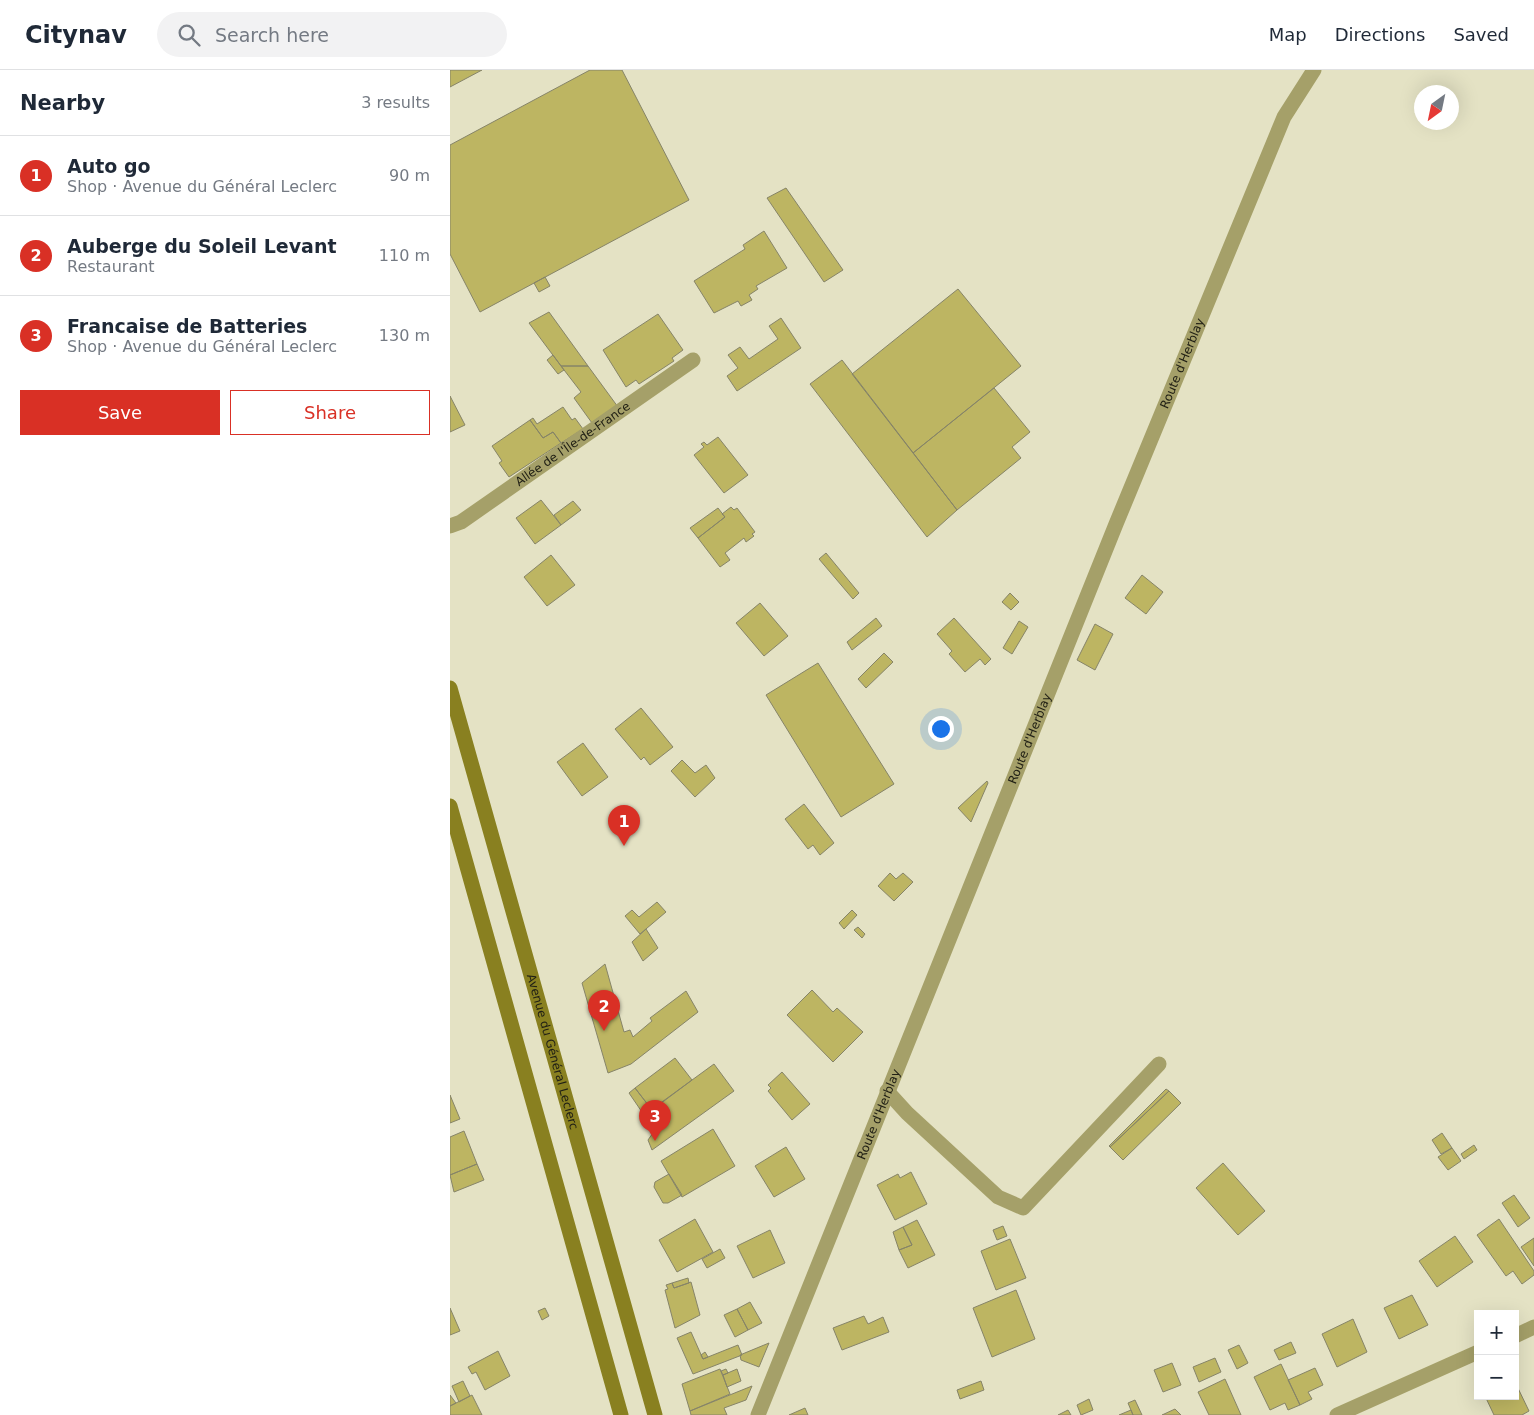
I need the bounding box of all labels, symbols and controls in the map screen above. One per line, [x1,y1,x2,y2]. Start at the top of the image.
search box [157,12,507,57]
text: Citynav [25,21,127,49]
icon: search [175,21,203,49]
text: Search here [215,24,329,46]
text: Map [1269,24,1307,45]
text: Directions [1335,24,1425,45]
text: Saved [1453,24,1509,45]
north arrow [1414,85,1459,130]
text: Nearby [20,91,105,115]
text: 3 results [361,93,430,112]
text: Auto go [67,155,151,177]
text: 1 [30,166,42,185]
text: 90 m [389,166,430,185]
text: Shop · Avenue du Général Leclerc [67,177,337,196]
text: Auberge du Soleil Levant [67,235,337,257]
text: 2 [30,246,42,265]
text: 110 m [379,246,430,265]
text: Restaurant [67,257,155,276]
text: Francaise de Batteries [67,315,307,337]
street label: Route d'Herblay [1157,316,1207,411]
text: 3 [30,326,42,345]
text: 130 m [379,326,430,345]
text: Shop · Avenue du Général Leclerc [67,337,337,356]
button: Save [20,390,220,435]
button: Share [230,390,430,435]
street label: Allée de l'Île-de-France [513,399,633,489]
street label: Route d'Herblay [1005,691,1054,786]
your location [928,716,954,742]
pin: 1 [608,805,640,846]
street label: Avenue du Général Leclerc [524,972,581,1131]
pin: 2 [588,990,620,1031]
street label: Route d'Herblay [854,1067,903,1162]
pin: 3 [639,1100,671,1141]
map controls [1474,1310,1519,1400]
button: + [1474,1310,1519,1355]
button: − [1474,1355,1519,1400]

